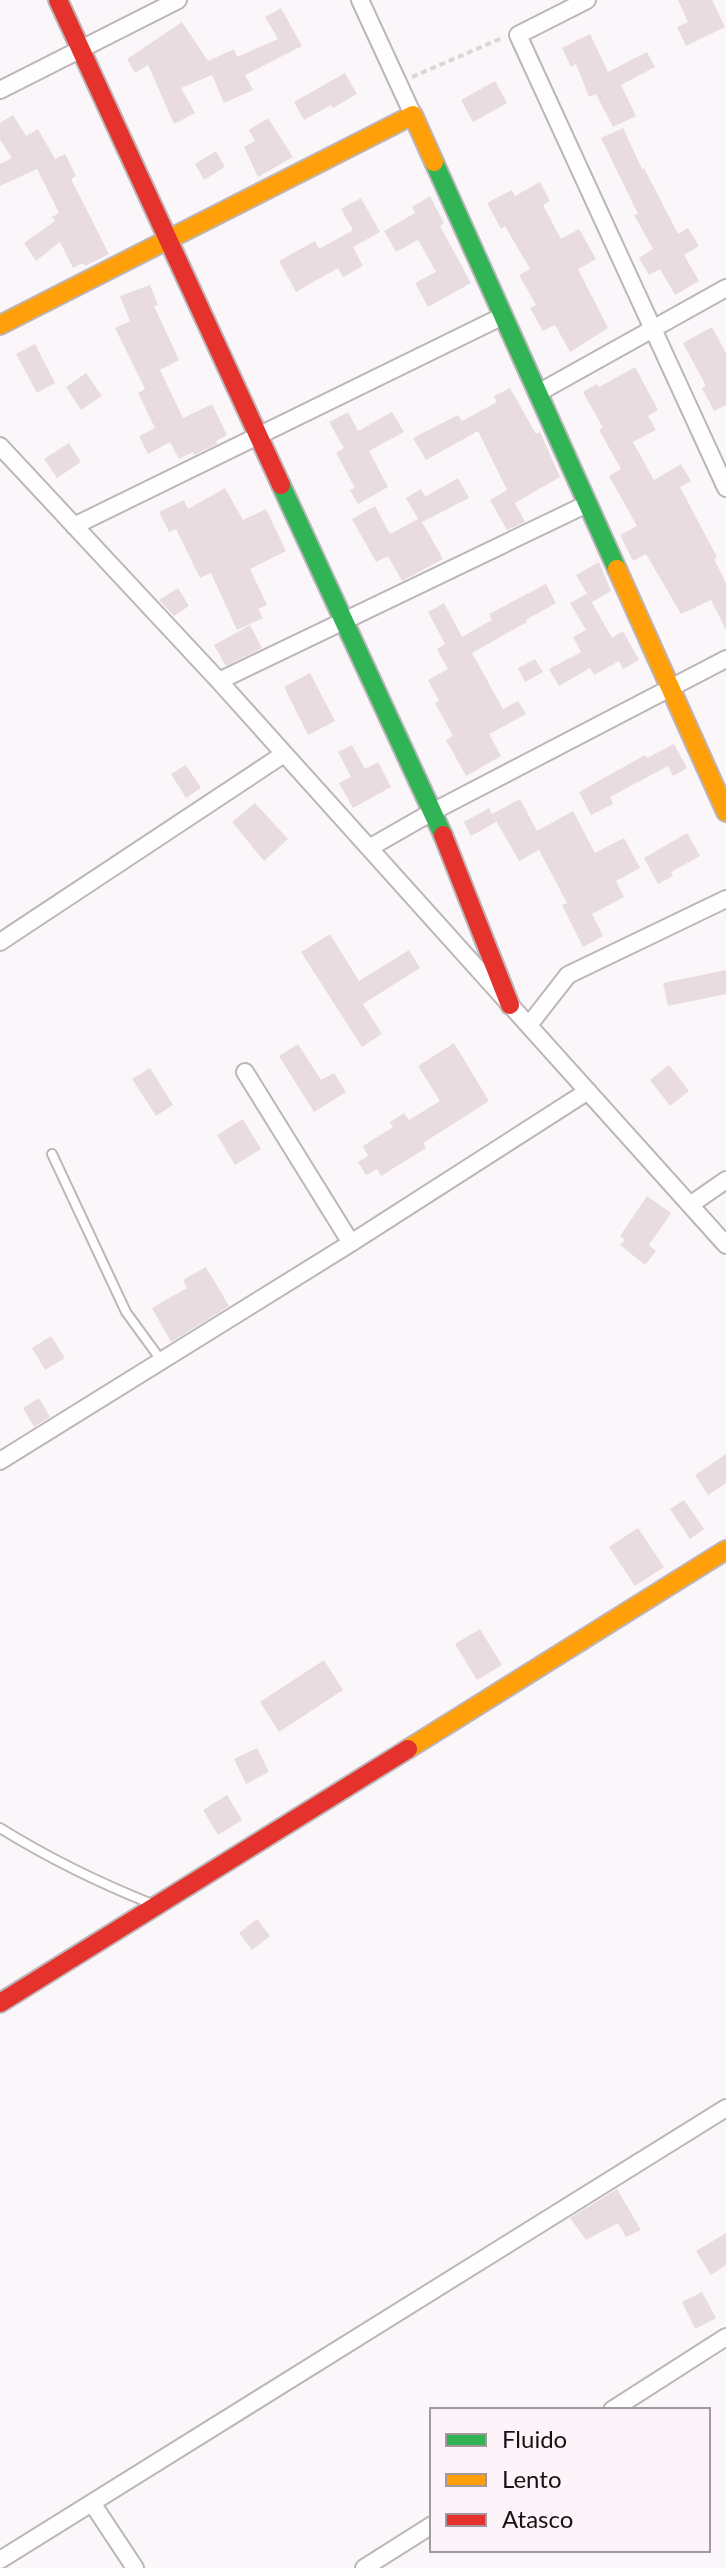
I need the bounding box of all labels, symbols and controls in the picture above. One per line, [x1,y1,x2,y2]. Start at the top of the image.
legend [430,2408,710,2552]
text: Fluido [502,2424,567,2453]
text: Lento [502,2464,562,2493]
text: Atasco [502,2504,573,2533]

